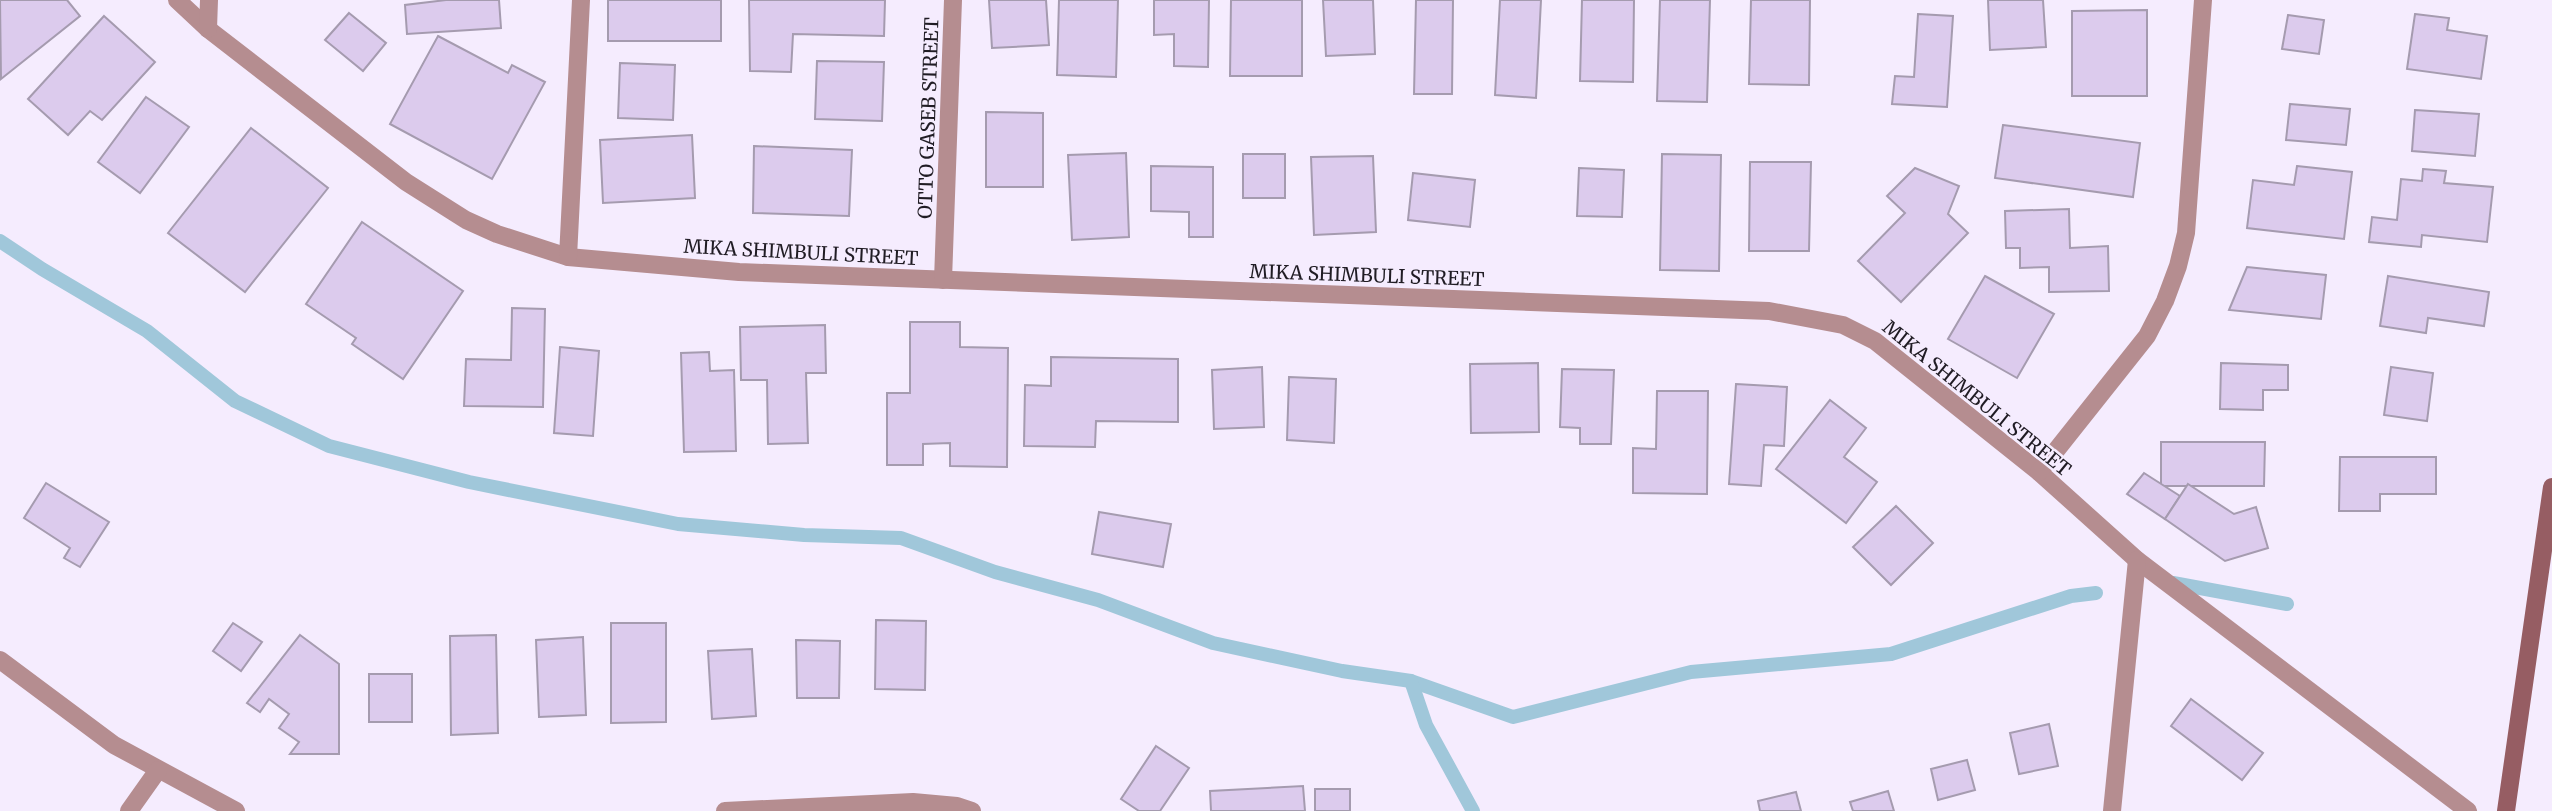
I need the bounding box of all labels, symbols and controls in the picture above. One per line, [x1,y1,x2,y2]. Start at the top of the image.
street label: OTTO GASEB STREET [912,17,944,219]
street label: MIKA SHIMBULI STREET [683,234,919,270]
street label: MIKA SHIMBULI STREET [1249,259,1485,291]
street label: MIKA SHIMBULI STREET [1878,315,2076,481]

